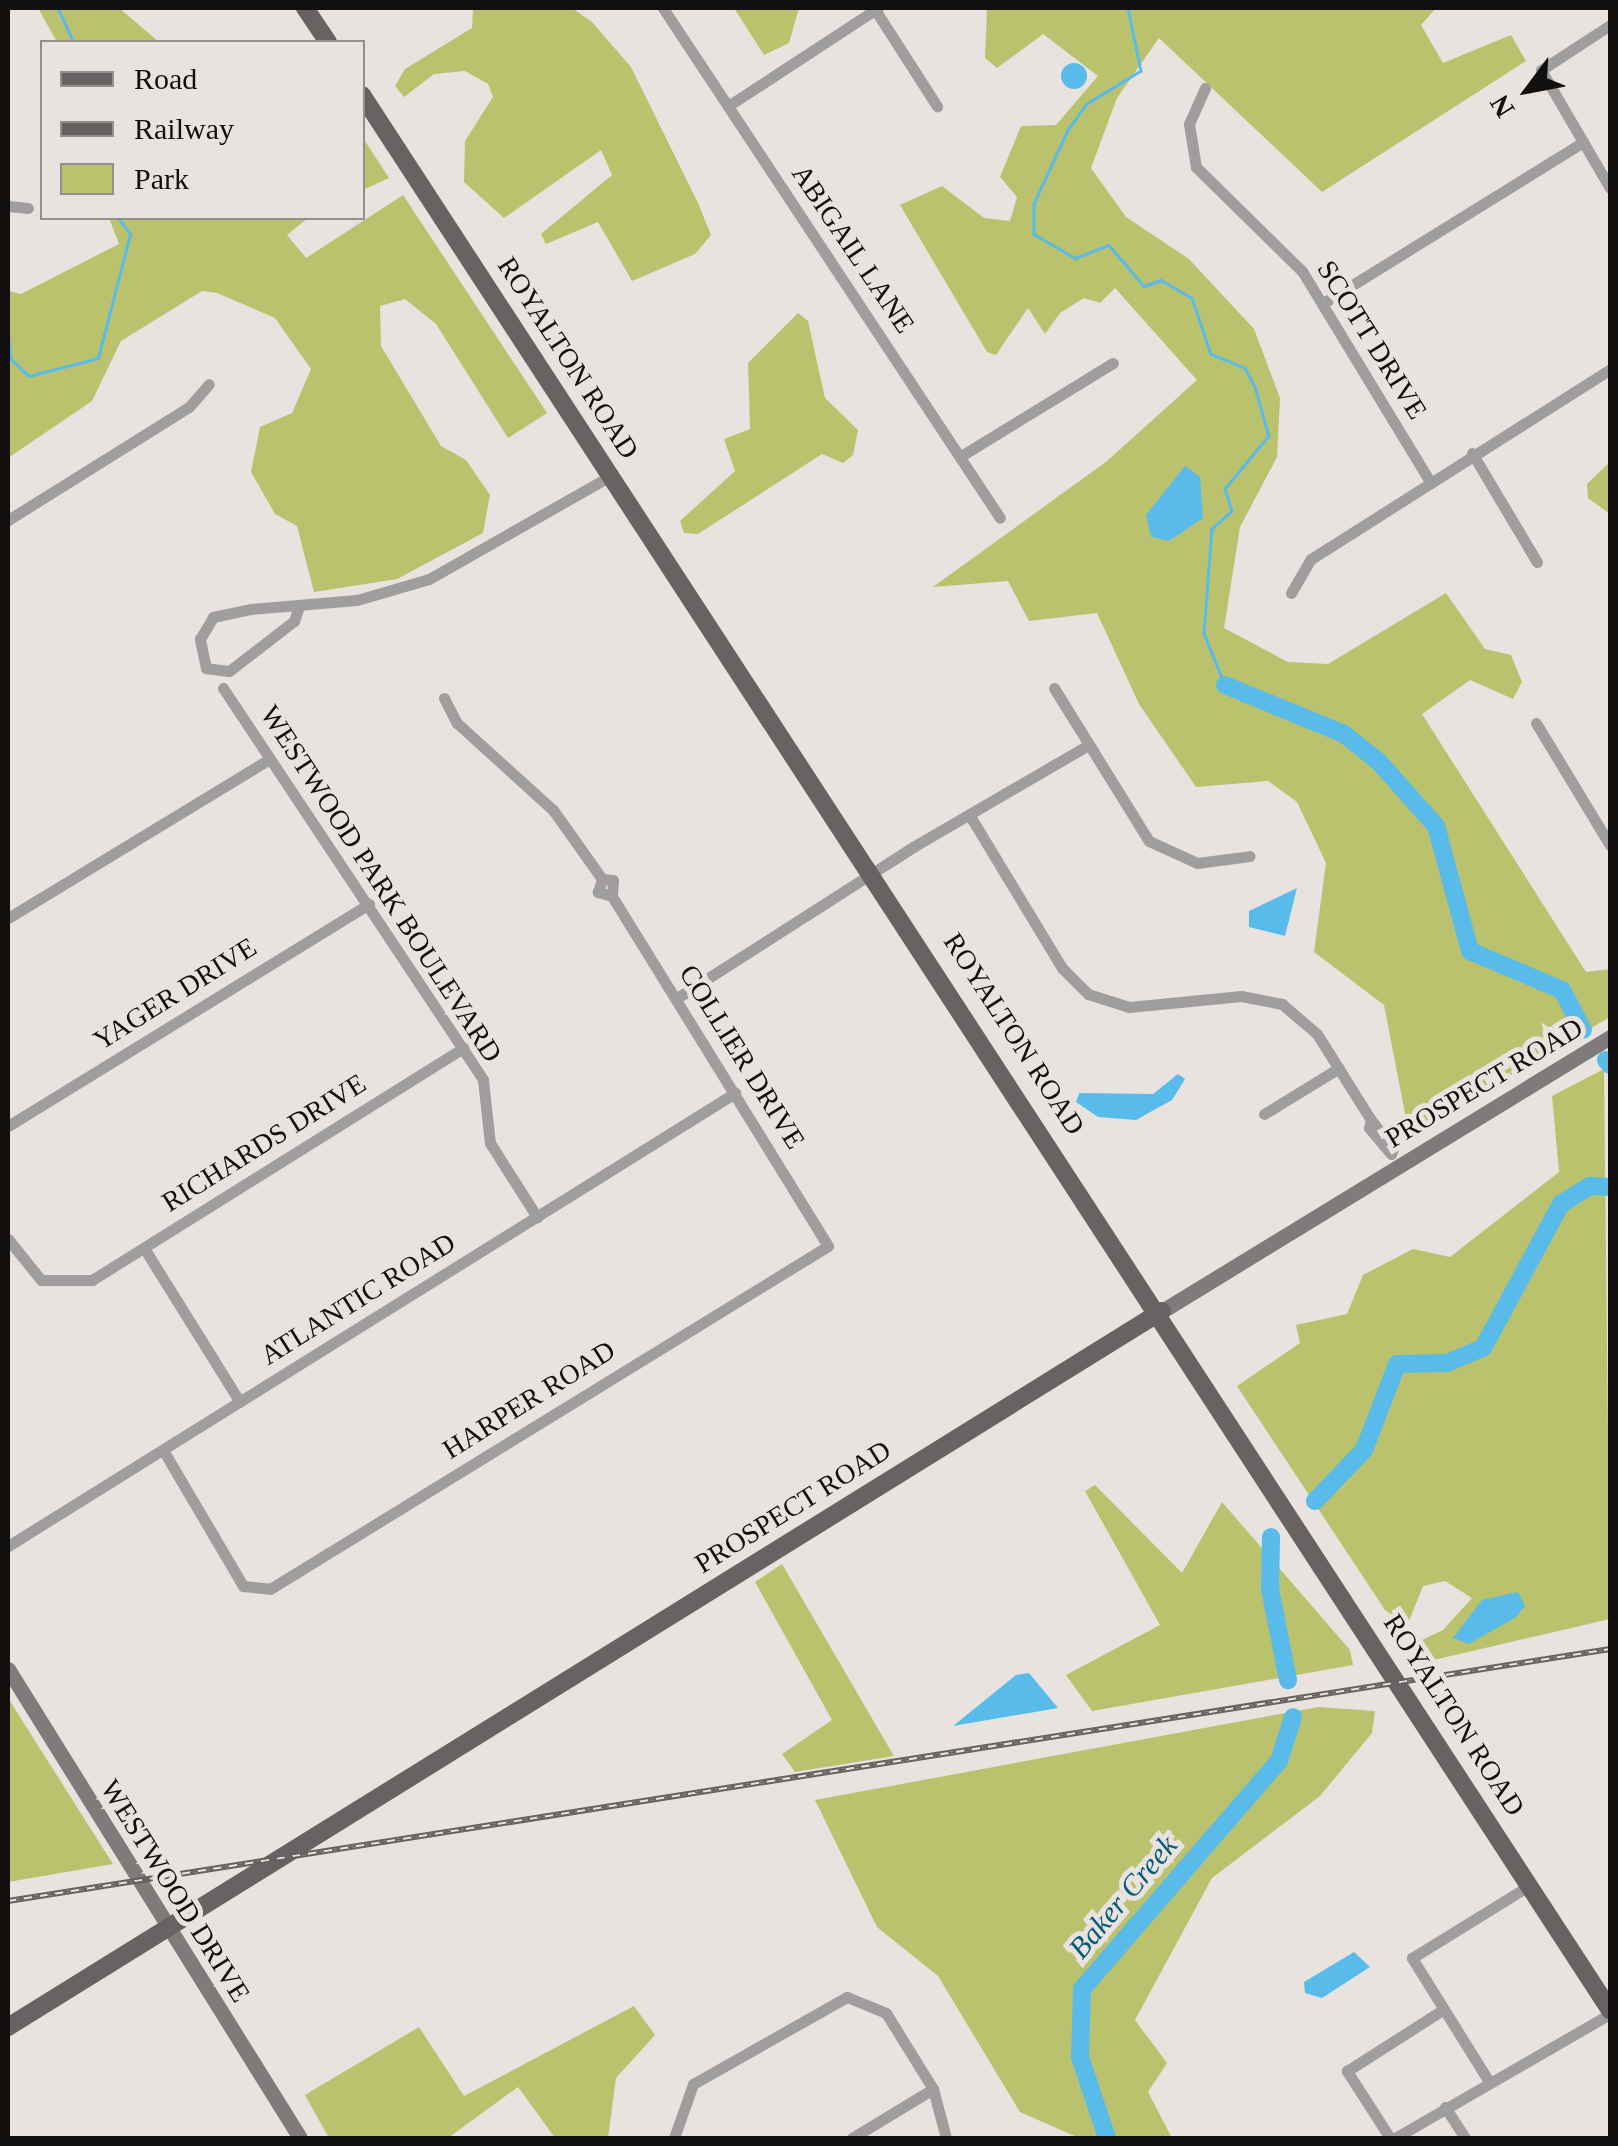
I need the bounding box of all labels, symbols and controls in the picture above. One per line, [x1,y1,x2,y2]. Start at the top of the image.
legend [40,40,365,220]
north arrow [1478,40,1578,140]
text: Road [134,62,197,95]
text: N [1484,89,1521,123]
text: Railway [134,112,234,145]
street label: ABIGAIL LANE [784,158,922,340]
text: Park [134,162,189,195]
street label: ROYALTON ROAD [490,251,646,465]
street label: SCOTT DRIVE [1310,254,1434,426]
street label: WESTWOOD PARK BOULEVARD [253,699,509,1069]
street label: ROYALTON ROAD [936,927,1092,1141]
street label: YAGER DRIVE [87,931,263,1057]
street label: COLLIER DRIVE [672,959,812,1155]
street label: PROSPECT ROAD [1379,1011,1589,1155]
street label: RICHARDS DRIVE [156,1067,372,1219]
street label: ATLANTIC ROAD [254,1226,462,1372]
street label: HARPER ROAD [437,1334,621,1466]
street label: PROSPECT ROAD [689,1433,897,1581]
street label: ROYALTON ROAD [1376,1608,1532,1822]
street label: WESTWOOD DRIVE [93,1774,257,2008]
water label: Baker Creek [1061,1828,1185,1966]

